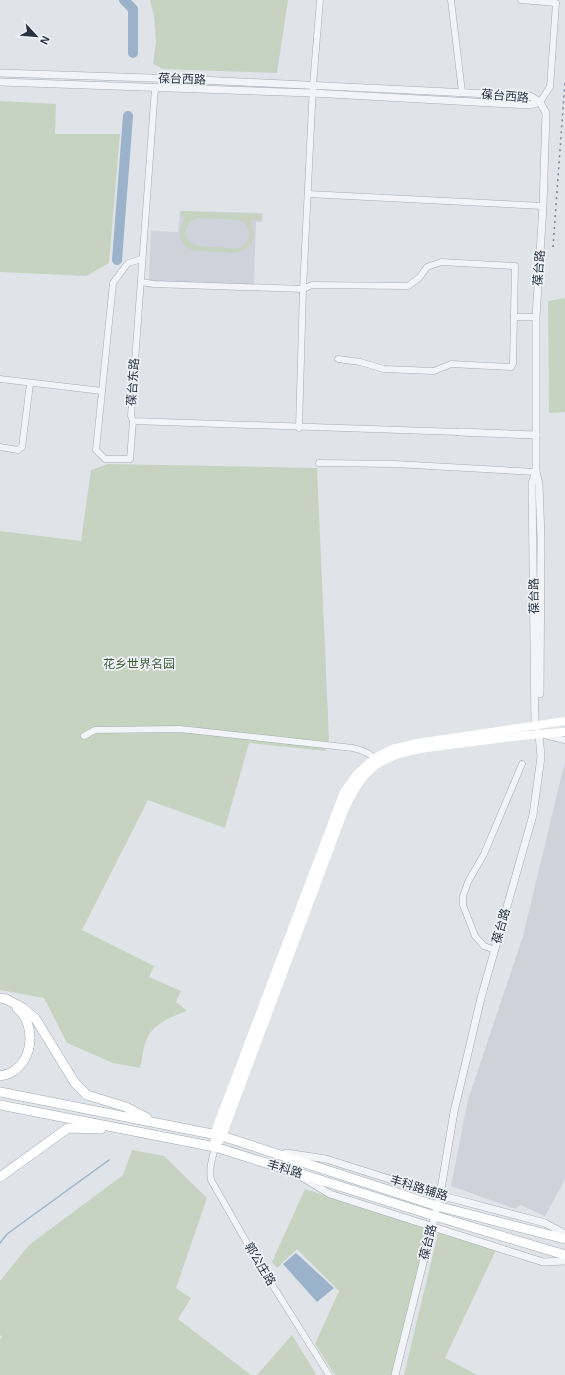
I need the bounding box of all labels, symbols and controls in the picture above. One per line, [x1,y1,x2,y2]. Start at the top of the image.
north arrow [16,16,56,56]
text: N [38,34,52,47]
street label: 葆台西路 [158,71,206,87]
street label: 葆台西路 [480,87,530,105]
street label: 葆台路 [531,250,547,286]
street label: 葆台东路 [124,358,142,406]
street label: 葆台路 [527,578,541,614]
park label: 花乡世界名园 [103,657,175,671]
street label: 葆台路 [489,907,513,945]
street label: 丰科路 [266,1157,304,1181]
street label: 丰科路辅路 [388,1173,450,1203]
street label: 葆台路 [417,1223,439,1261]
street label: 郭公庄路 [242,1240,278,1288]

